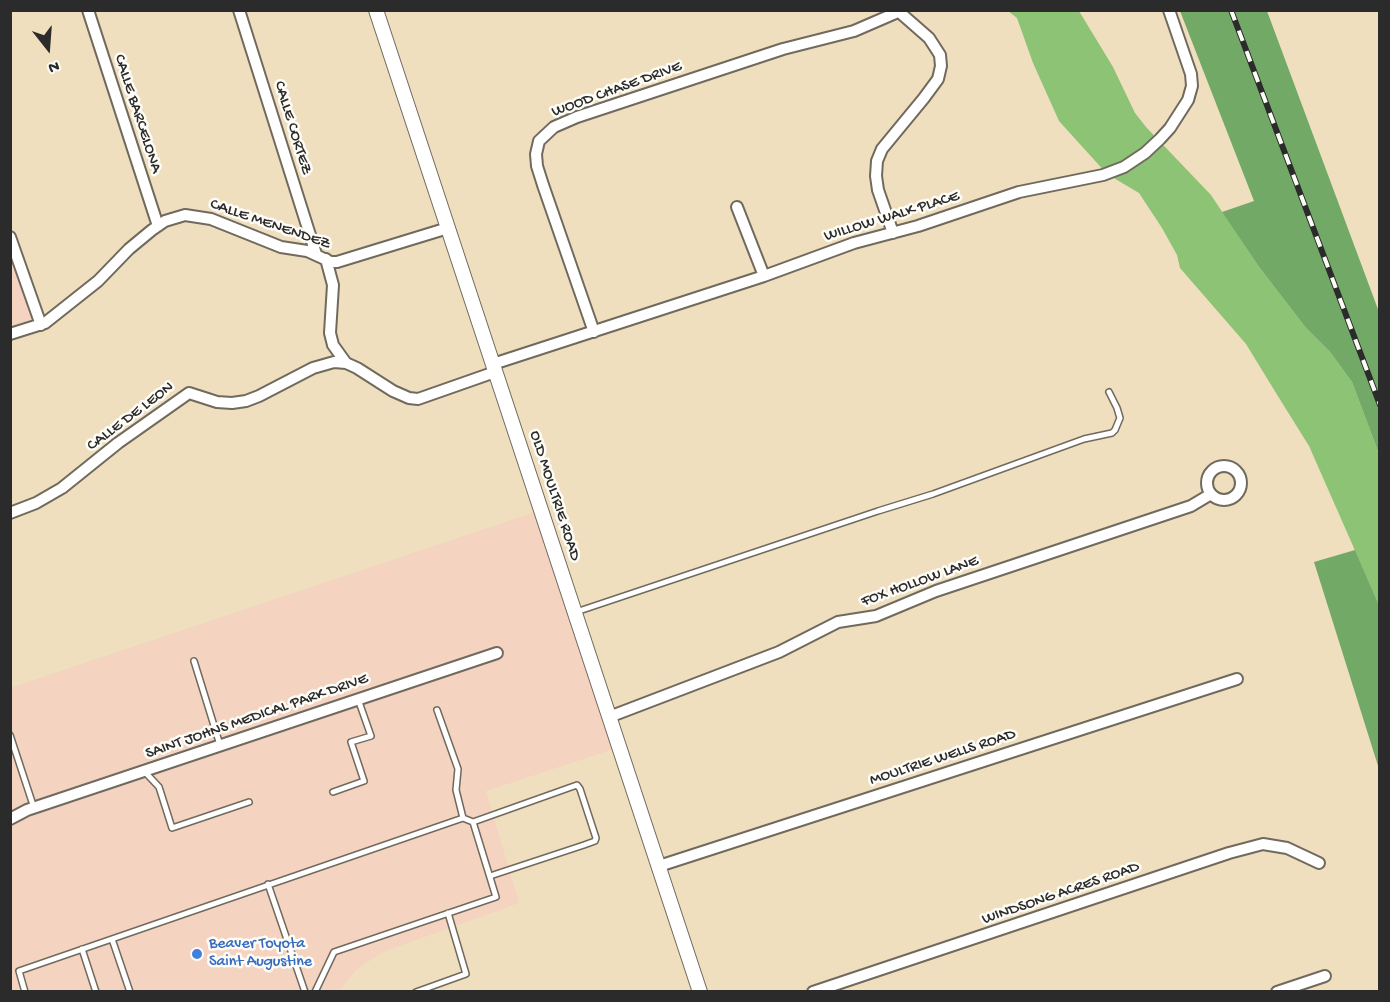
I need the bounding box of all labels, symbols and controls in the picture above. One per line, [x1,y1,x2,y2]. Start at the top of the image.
north arrow [18,18,78,78]
street label: CALLE BARCELONA [109,52,165,176]
text: N [46,55,61,76]
street label: WOOD CHASE DRIVE [549,58,685,122]
street label: CALLE CORTEZ [269,79,315,177]
street label: WILLOW WALK PLACE [822,187,962,247]
street label: CALLE MENENDEZ [207,195,333,255]
street label: CALLE DE LEON [84,378,178,456]
street label: OLD MOULTRIE ROAD [524,429,584,563]
street label: FOX HOLLOW LANE [859,552,981,612]
street label: SAINT JOHNS MEDICAL PARK DRIVE [143,670,371,764]
street label: MOULTRIE WELLS ROAD [868,725,1018,791]
street label: WINDSONG ACRES ROAD [980,858,1142,930]
place label: Beaver Toyota Saint Augustine [209,935,312,973]
marker: Beaver Toyota Saint Augustine [190,947,204,961]

